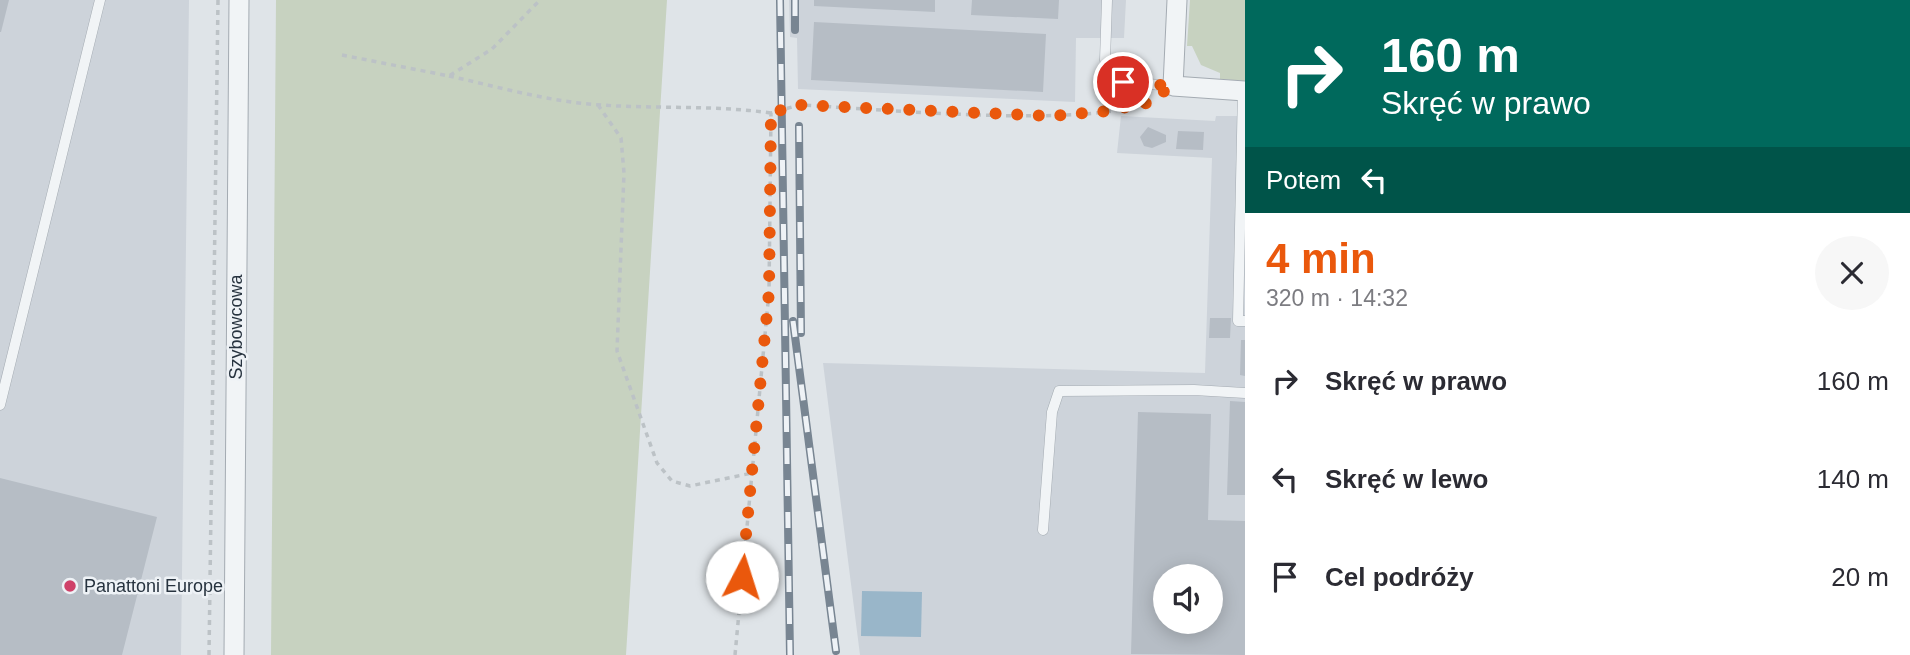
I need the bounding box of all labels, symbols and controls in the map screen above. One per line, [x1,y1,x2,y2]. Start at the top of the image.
icon: right [1266,28,1357,119]
text: 160 m [1381,28,1520,82]
pin [1093,52,1153,112]
icon: arrive [1104,63,1142,101]
text: Skręć w prawo [1381,85,1591,121]
icon: left [1355,161,1393,199]
text: Potem [1266,165,1341,195]
text: 4 min [1266,235,1376,282]
button: close [1815,236,1889,310]
street label: Szybowcowa [226,273,246,380]
text: 320 m · 14:32 [1266,285,1408,311]
icon: right [1266,362,1304,400]
text: Skręć w prawo [1325,366,1507,396]
text: 160 m [1817,366,1889,396]
icon: left [1266,460,1304,498]
text: Skręć w lewo [1325,464,1488,494]
text: 140 m [1817,464,1889,494]
position arrow [705,540,779,614]
icon: arrive [1266,558,1304,596]
text: Cel podróży [1325,562,1474,592]
text: 20 m [1831,562,1889,592]
map controls [1153,564,1223,634]
button: sound [1153,564,1223,634]
place label: Panattoni Europe [84,576,223,596]
marker: Panattoni Europe [62,578,78,594]

